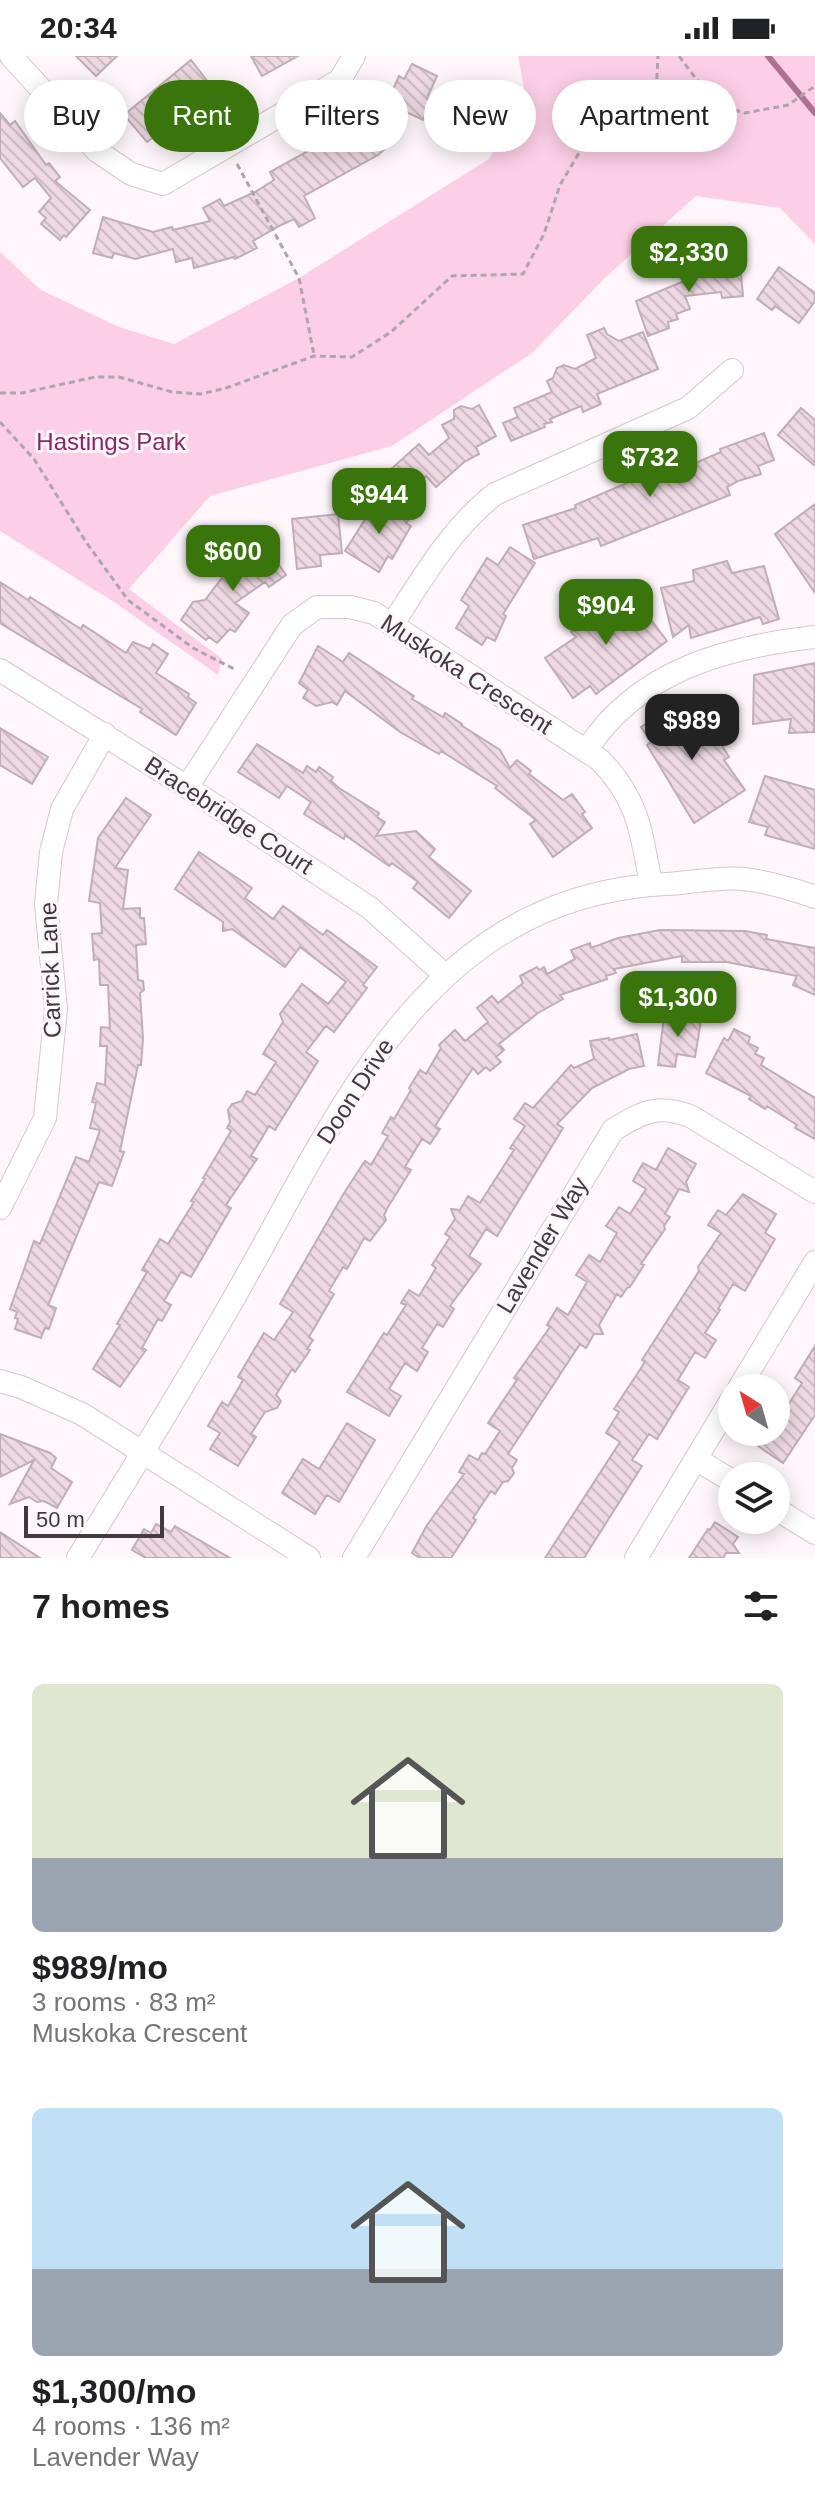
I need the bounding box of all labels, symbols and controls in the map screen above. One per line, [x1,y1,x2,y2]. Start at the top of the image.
text: 20:34 [40,11,117,44]
chip: Buy [24,80,128,152]
chip: Rent [144,80,259,152]
chip: Filters [275,80,408,152]
chip: New [424,80,536,152]
chip: Apartment [552,80,737,152]
pin: $2,330 [624,226,754,294]
text: $2,330 [649,237,729,267]
park label: Hastings Park [36,428,187,455]
pin: $732 [603,431,697,499]
text: $732 [621,442,679,472]
pin: $944 [332,468,426,536]
text: $944 [350,479,408,509]
pin: $600 [186,525,280,593]
text: $600 [204,536,262,566]
pin: $904 [559,579,653,647]
text: $904 [577,590,635,620]
street label: Muskoka Crescent [376,609,558,740]
pin: $989 [645,694,739,762]
text: $989 [663,705,721,735]
street label: Bracebridge Court [140,751,318,880]
street label: Carrick Lane [34,902,66,1038]
pin: $1,300 [613,971,743,1039]
text: $1,300 [638,982,718,1012]
street label: Doon Drive [311,1033,399,1149]
street label: Lavender Way [491,1172,593,1318]
north arrow [718,1374,790,1446]
map controls [718,1374,790,1534]
button: layers [718,1462,790,1534]
scale bar [24,1502,164,1538]
text: 50 m [36,1507,85,1532]
icon: filters [739,1584,783,1628]
text: 7 homes [32,1587,170,1625]
icon: home [336,1736,480,1880]
text: $989/mo [32,1948,168,1986]
text: 3 rooms · 83 m² [32,1987,216,2017]
text: Muskoka Crescent [32,2018,247,2048]
icon: home [336,2160,480,2304]
text: $1,300/mo [32,2372,196,2410]
text: 4 rooms · 136 m² [32,2411,230,2441]
text: Lavender Way [32,2442,199,2472]

